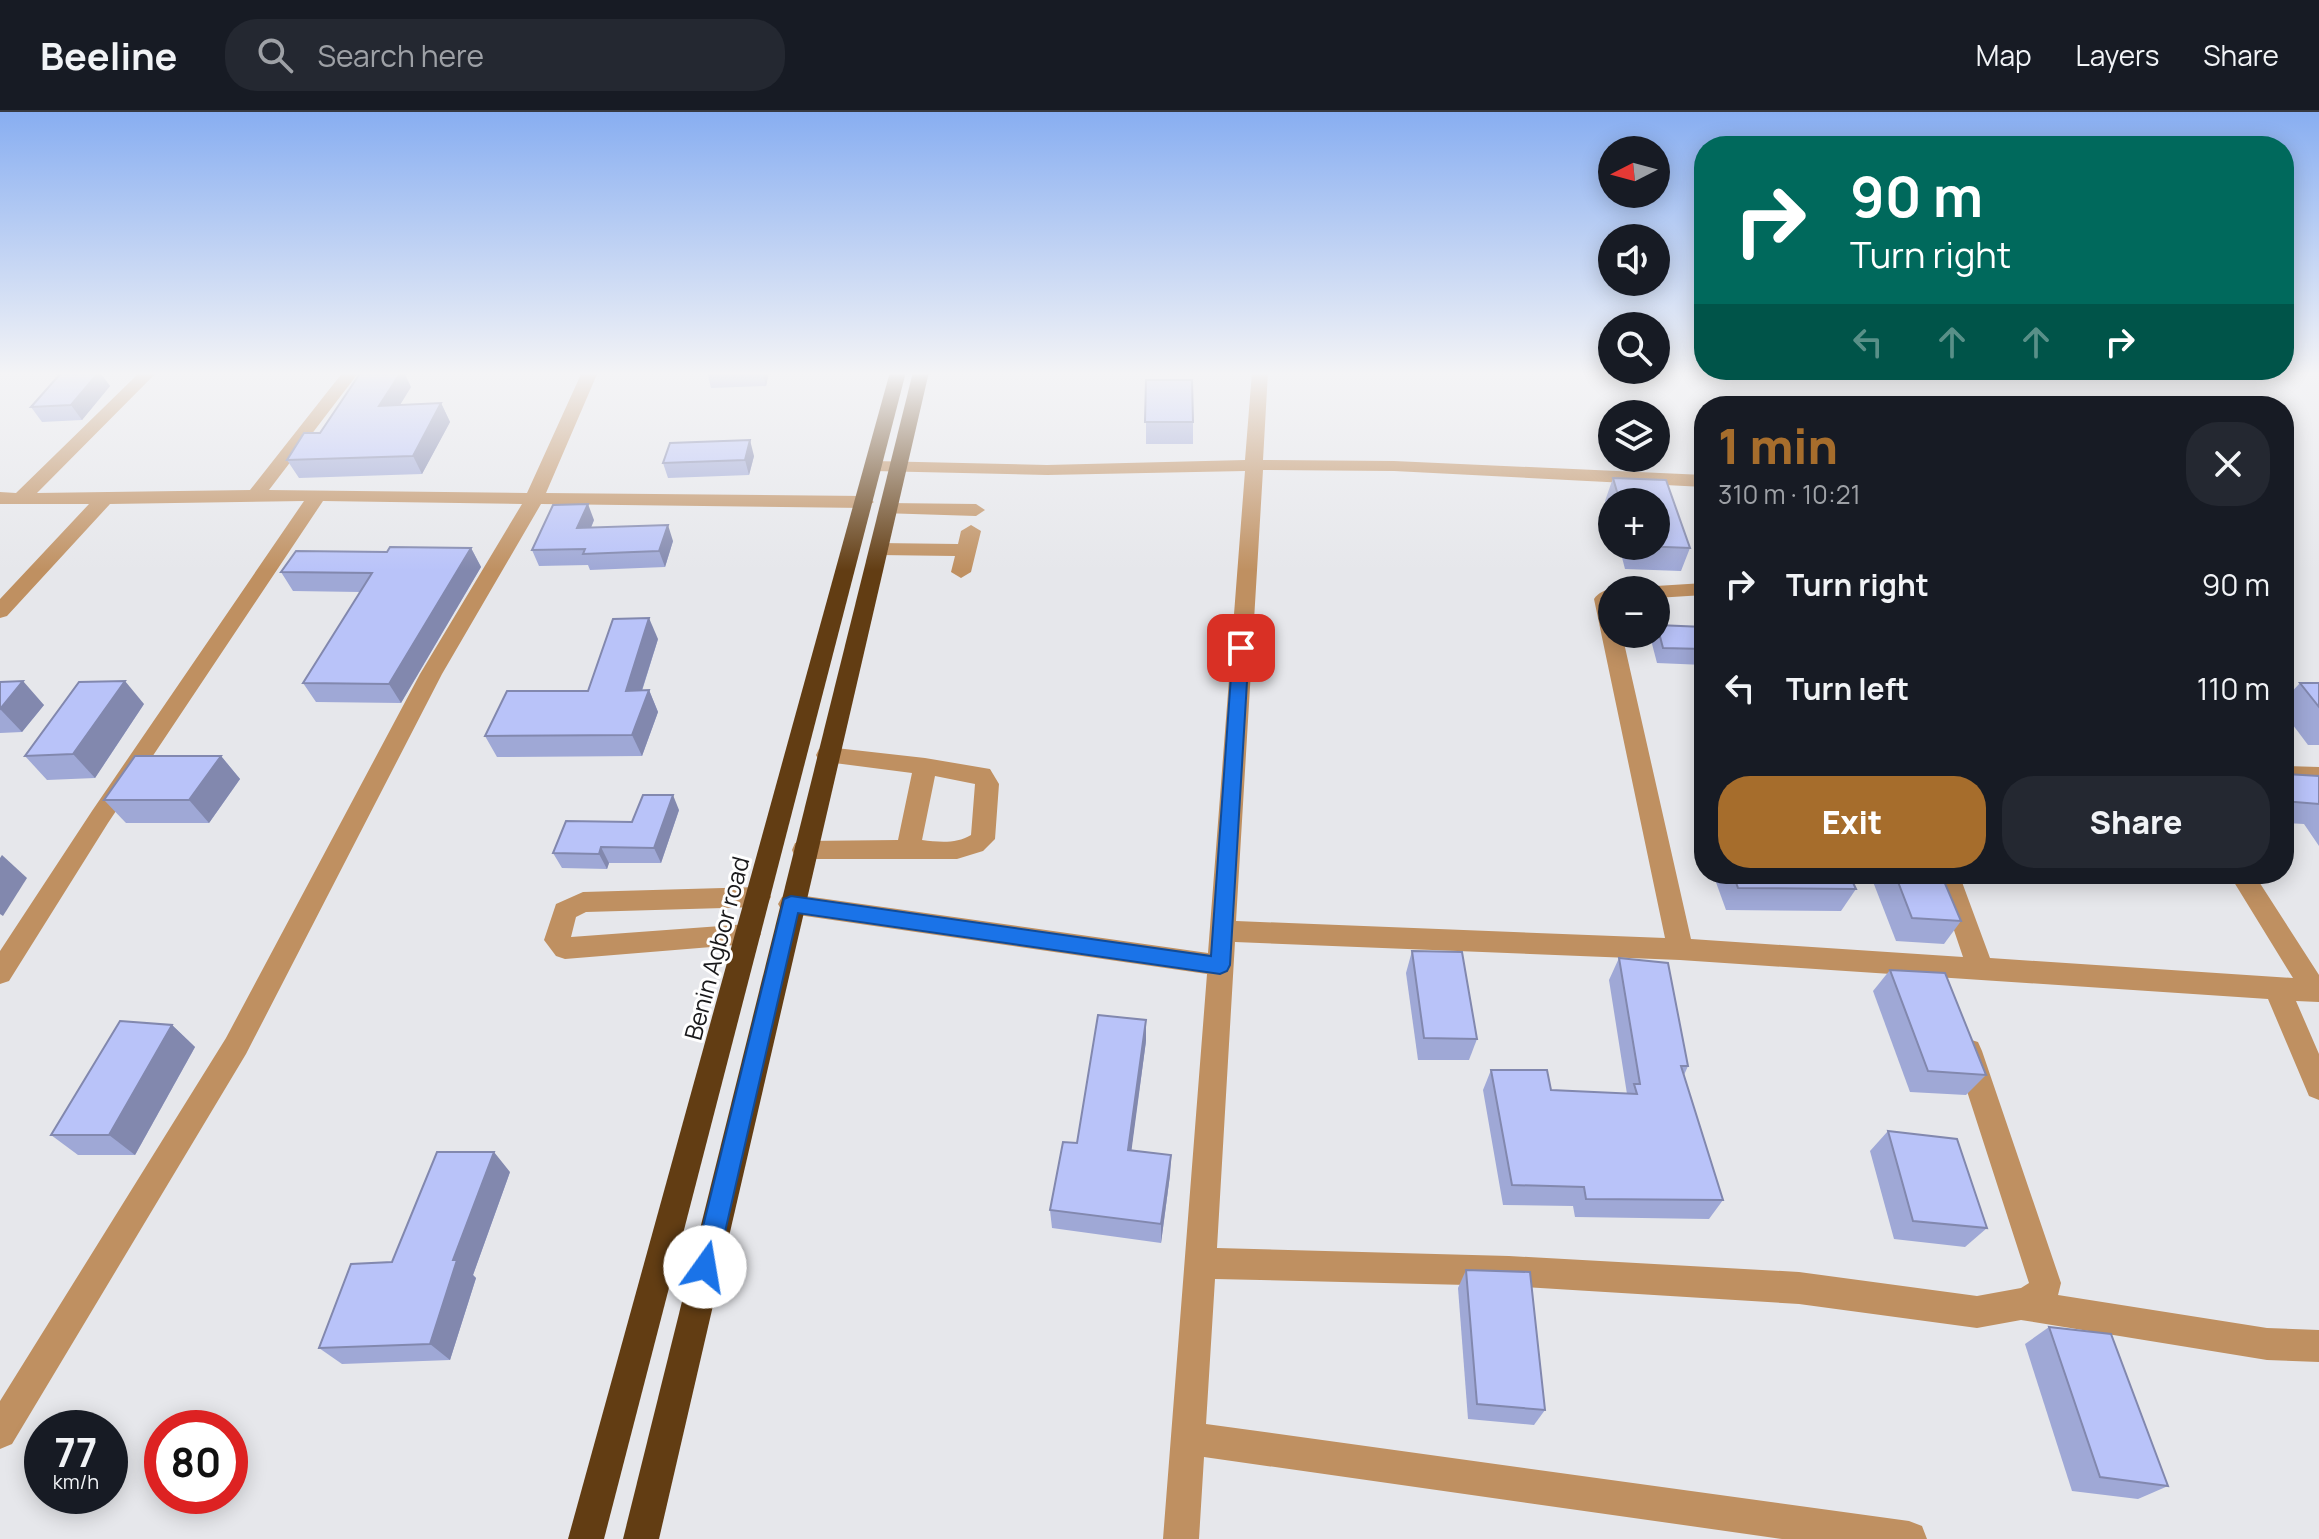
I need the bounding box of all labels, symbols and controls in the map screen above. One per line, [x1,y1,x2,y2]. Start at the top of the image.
search box [225,19,785,91]
text: Beeline [40,29,177,81]
icon: search [253,33,297,77]
text: Search here [317,35,484,76]
text: Map [1976,36,2032,74]
text: Layers [2076,36,2159,74]
text: Share [2203,36,2279,74]
north arrow [1598,136,1670,208]
map controls [1598,136,1670,648]
text: 90 m [1850,157,1983,234]
icon: right [1718,168,1822,272]
button: sound [1598,224,1670,296]
text: Turn right [1850,230,2011,279]
button: search [1598,312,1670,384]
icon: left [1846,320,1890,364]
icon: ahead [1930,320,1974,364]
icon: ahead [2014,320,2058,364]
icon: right [2098,320,2142,364]
button: layers [1598,400,1670,472]
text: 1 min [1718,413,1838,478]
button: close [2186,422,2270,506]
text: 310 m · 10:21 [1718,476,1861,512]
button: + [1598,488,1670,560]
icon: right [1718,562,1762,606]
text: Turn right [1786,564,1929,605]
text: 90 m [2202,564,2270,605]
button: − [1598,576,1670,648]
pin [1207,614,1275,682]
icon: arrive [1219,626,1263,670]
icon: left [1718,666,1762,710]
text: Turn left [1786,668,1909,709]
text: 110 m [2197,668,2270,709]
button: Exit [1718,776,1986,868]
button: Share [2002,776,2270,868]
street label: Benin Agbor road [676,853,756,1043]
position arrow [663,1225,747,1309]
speed limit sign: 80 [144,1410,248,1514]
text: 77 [55,1424,97,1479]
text: km/h [53,1468,99,1495]

